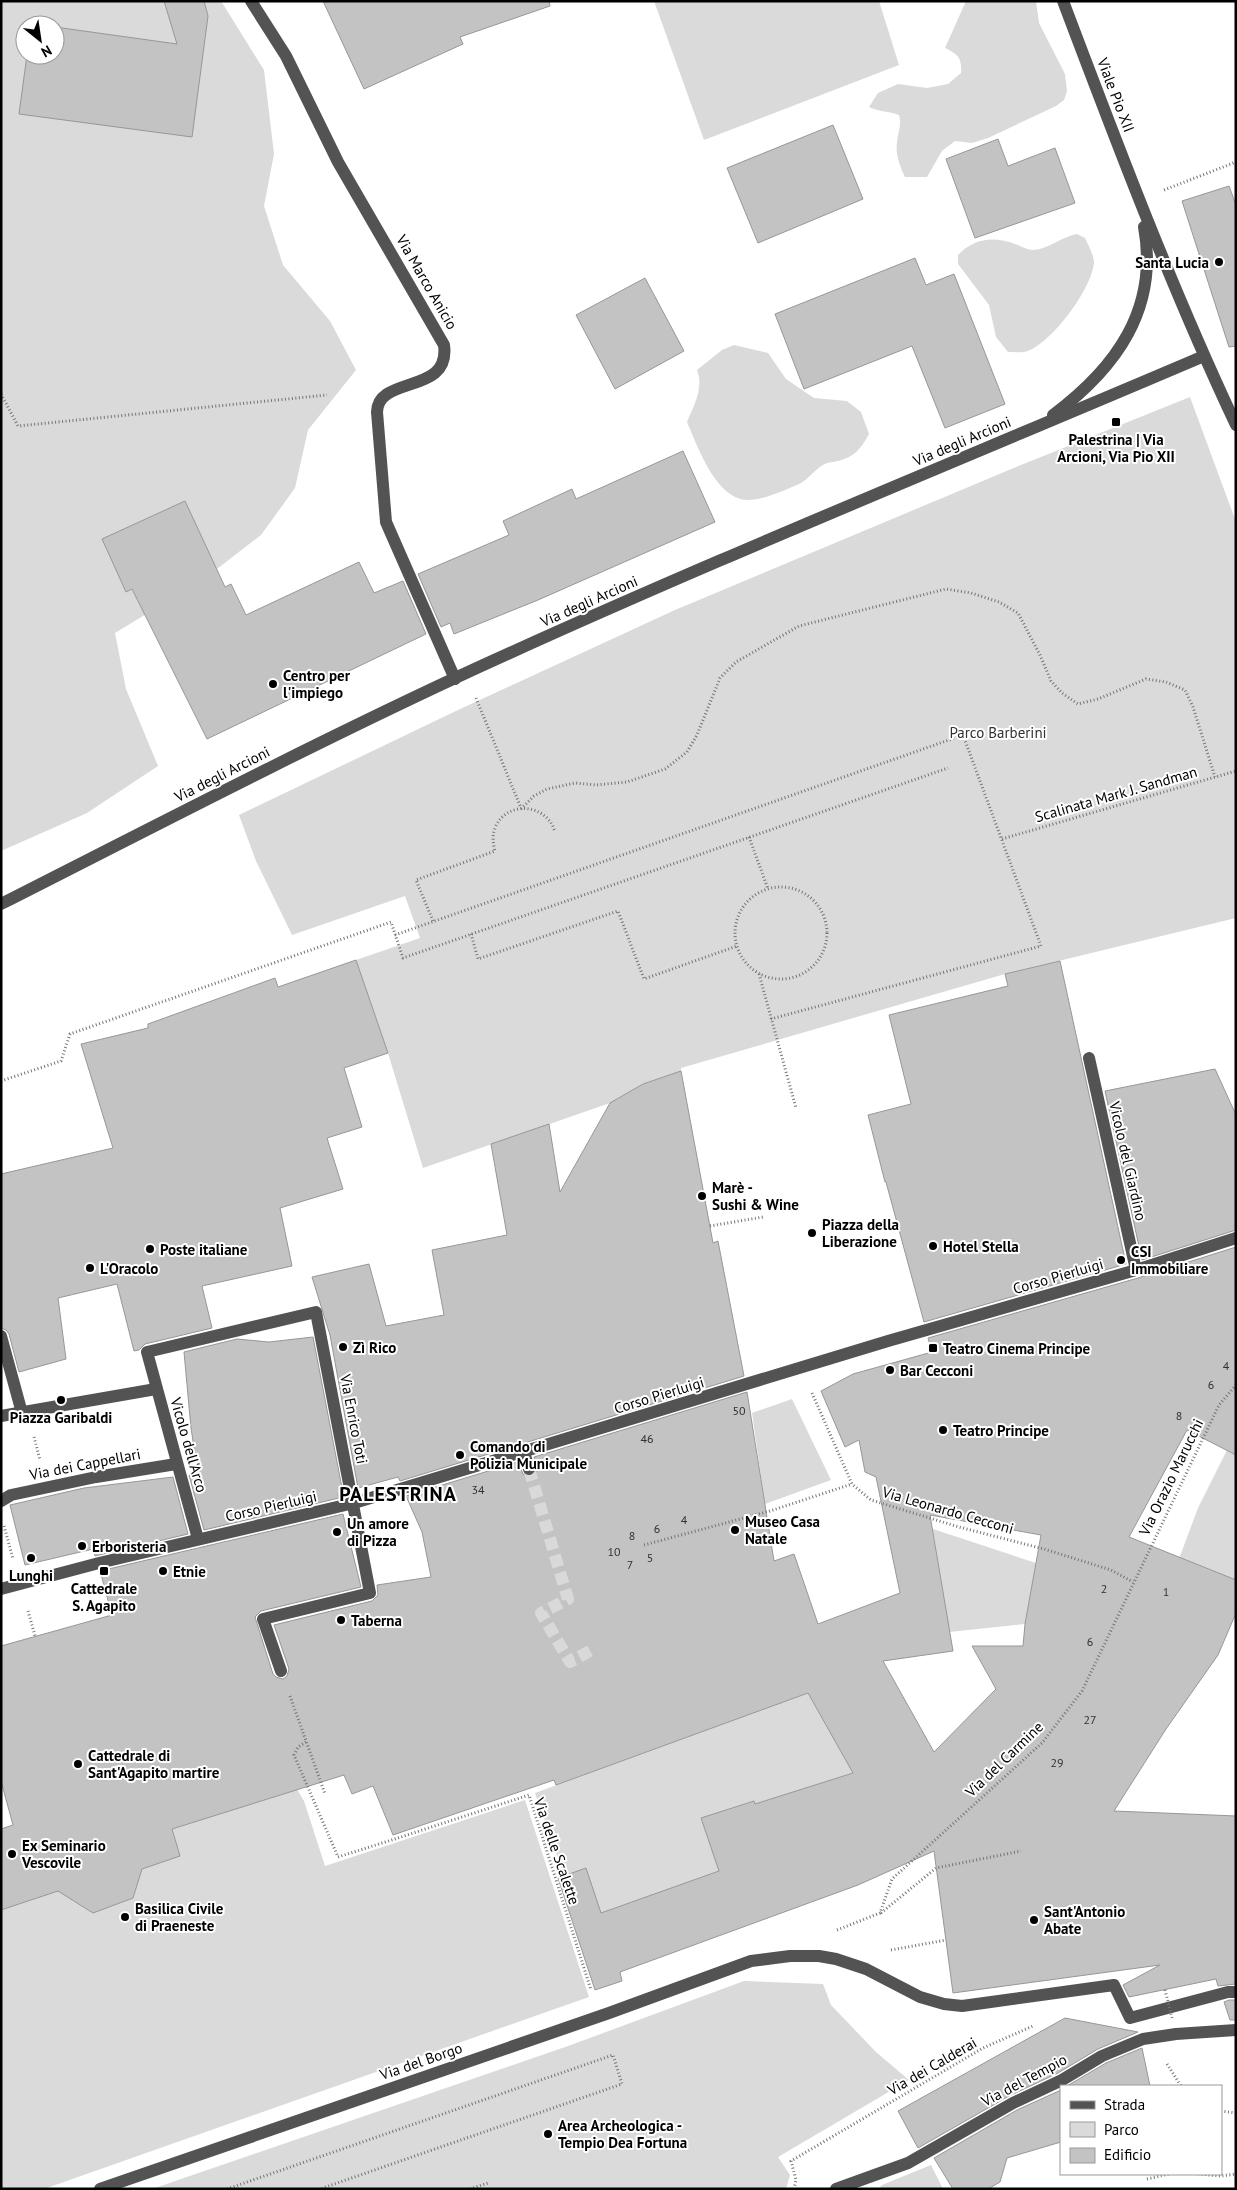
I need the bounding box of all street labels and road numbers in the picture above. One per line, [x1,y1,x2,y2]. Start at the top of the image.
street label: Viale Pio XII [1093,54,1139,135]
street label: Via Marco Anicio [392,230,462,333]
street label: Via degli Arcioni [909,412,1014,471]
street label: Via degli Arcioni [537,571,641,631]
street label: Via degli Arcioni [170,742,273,807]
street label: Scalinata Mark J. Sandman [1033,762,1199,826]
street label: Vicolo del Giardino [1105,1099,1151,1222]
street label: Corso Pierluigi [1011,1254,1105,1298]
street label: Via Enrico Toti [336,1372,372,1465]
street label: Corso Pierluigi [612,1372,706,1418]
street label: Vicolo dell'Arco [166,1394,212,1495]
street label: Via Orazio Marucchi [1134,1416,1207,1539]
street label: Via dei Cappellari [27,1444,142,1484]
street label: Via Leonardo Cecconi [879,1482,1016,1538]
street label: Corso Pierluigi [223,1486,319,1526]
street label: Via del Carmine [960,1717,1047,1802]
street label: Via delle Scalette [529,1794,584,1907]
street label: Via dei Calderai [883,2033,980,2100]
street label: Via del Borgo [376,2038,465,2084]
street label: Via del Tempio [977,2050,1070,2111]

